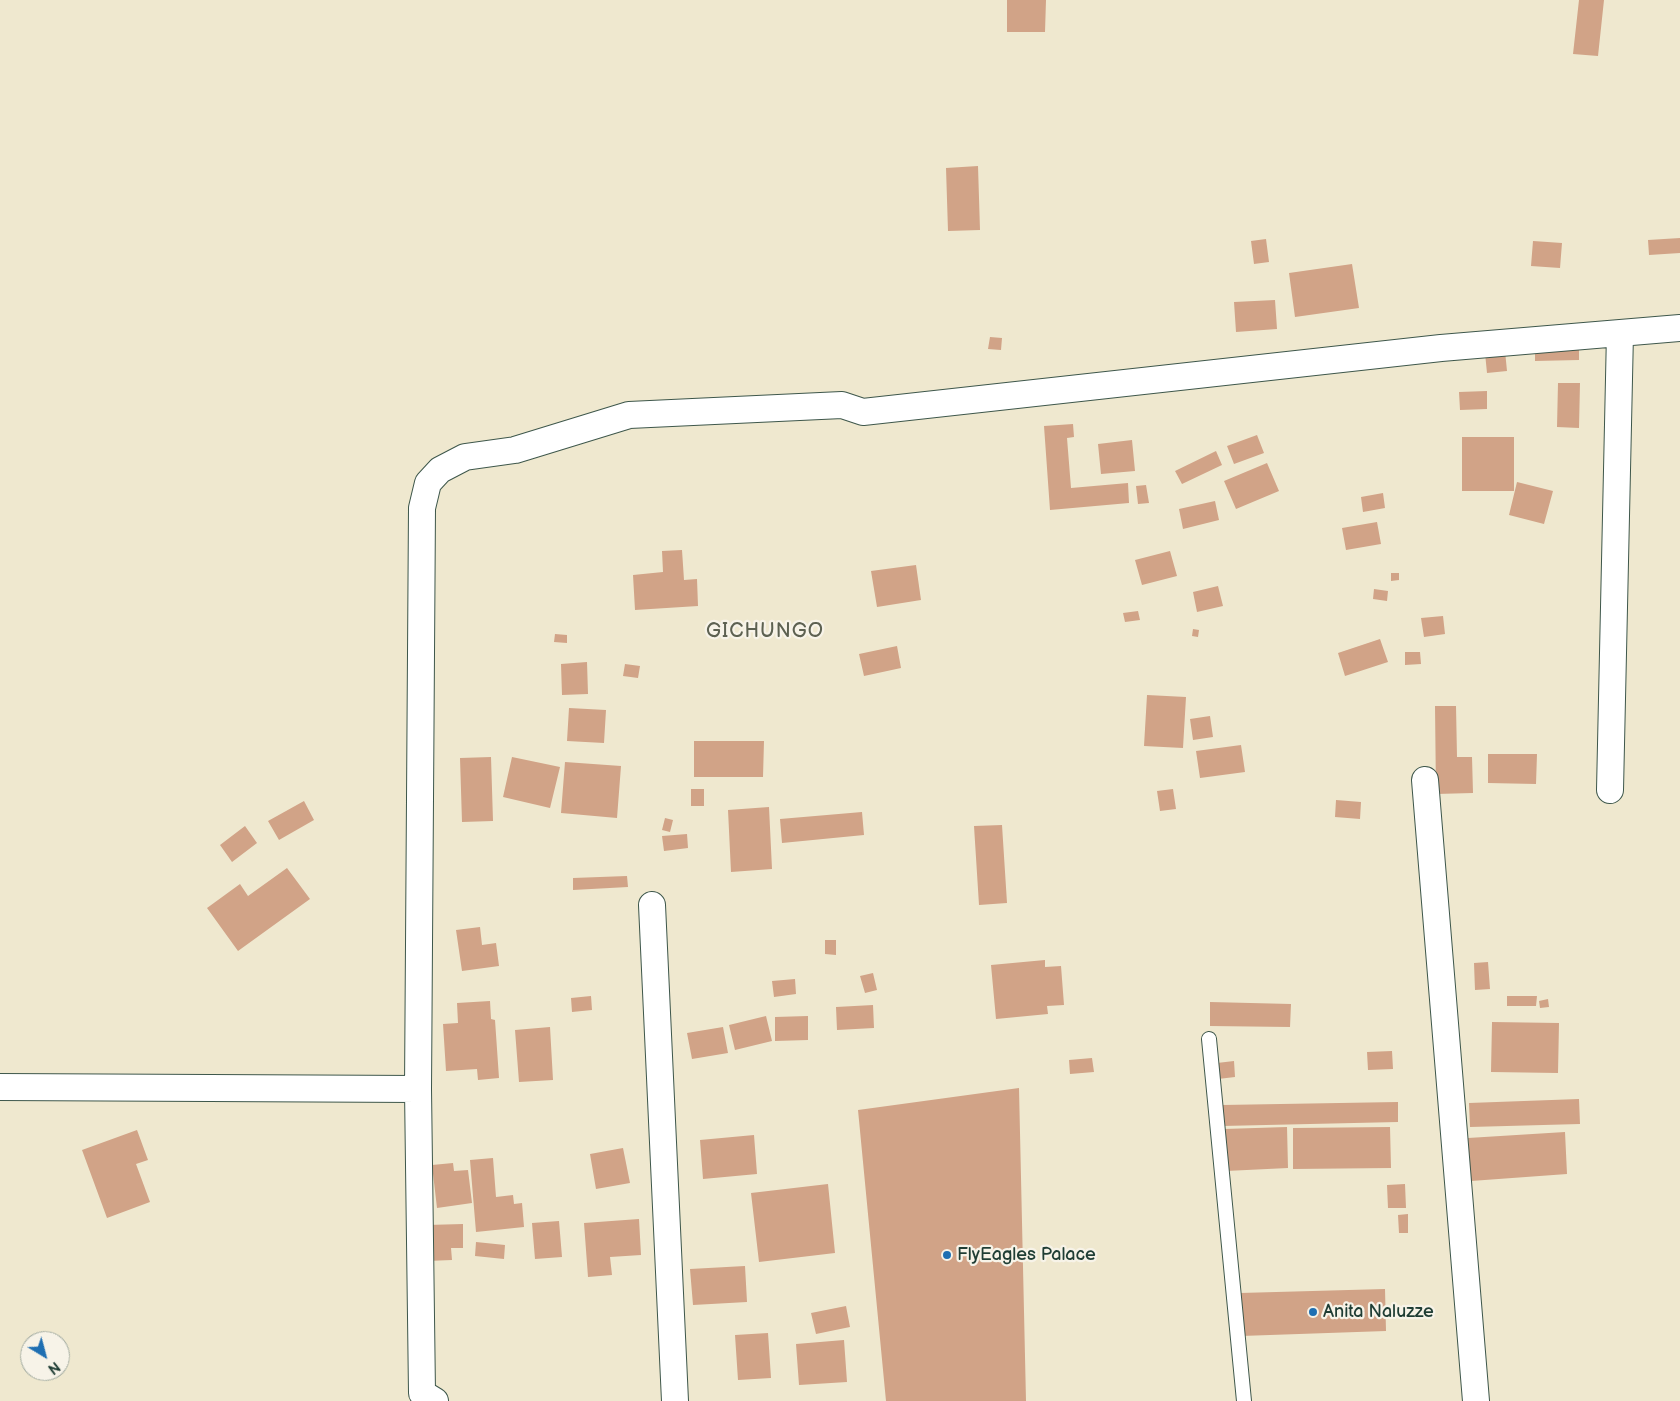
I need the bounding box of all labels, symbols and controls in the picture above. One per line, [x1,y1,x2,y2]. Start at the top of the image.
district label: GICHUNGO [705,620,825,644]
place label: FlyEagles Palace [957,1244,1096,1266]
marker: FlyEagles Palace [941,1249,953,1261]
place label: Anita Naluzze [1323,1301,1434,1323]
marker: Anita Naluzze [1307,1306,1319,1318]
north arrow [20,1331,70,1381]
text: N [44,1358,63,1378]

